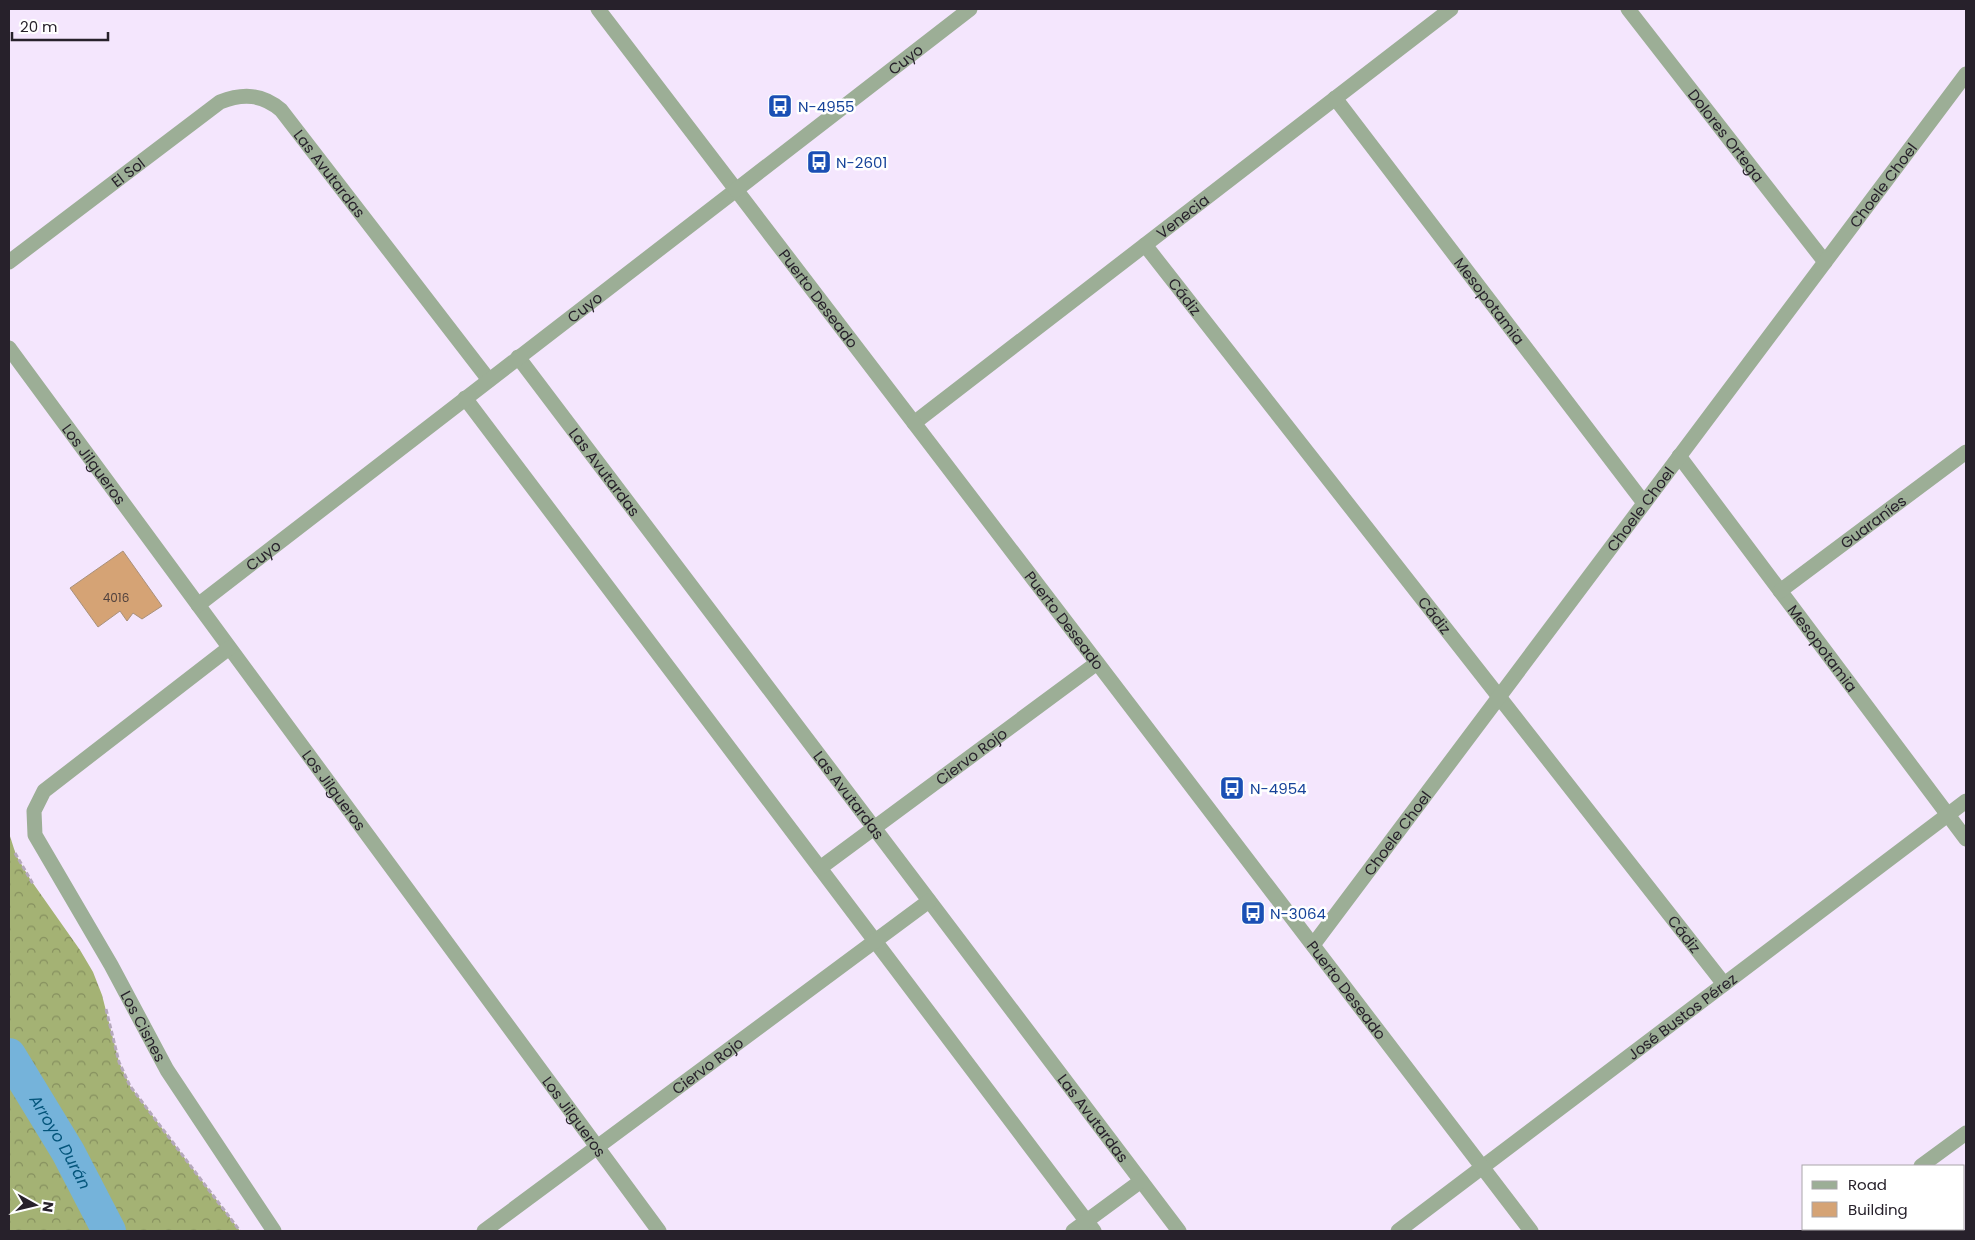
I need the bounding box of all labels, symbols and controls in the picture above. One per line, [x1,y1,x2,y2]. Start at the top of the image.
scale bar [12,10,109,42]
text: 20 m [20,16,58,37]
street label: Cuyo [883,39,927,79]
street label: Dolores Ortega [1683,84,1769,186]
bus stop icon: N-4955 [767,93,793,119]
place label: N-4955 [798,96,855,117]
street label: Las Avutardas [289,125,371,222]
street label: Choele Choel [1844,138,1922,232]
bus stop icon: N-2601 [806,149,832,175]
street label: El Sol [106,152,149,192]
place label: N-2601 [836,152,887,173]
street label: Venecia [1152,189,1213,243]
street label: Puerto Deseado [774,245,863,352]
street label: Mesopotamia [1450,253,1530,349]
street label: Cádiz [1164,273,1207,319]
street label: Cuyo [562,287,606,327]
street label: Los Jilgueros [58,419,131,509]
street label: Las Avutardas [565,423,645,521]
street label: Choele Choel [1601,462,1679,556]
street label: Guaraníes [1836,490,1910,553]
street label: Cuyo [241,535,285,575]
street label: Puerto Deseado [1020,566,1109,674]
house number: 4016 [103,589,129,606]
street label: Cádiz [1414,592,1456,638]
street label: Mesopotamia [1783,600,1863,696]
street label: Ciervo Rojo [931,723,1011,790]
street label: Los Jilgueros [298,745,371,835]
street label: Las Avutardas [809,746,890,844]
bus stop icon: N-4954 [1219,775,1245,801]
place label: N-4954 [1250,778,1307,799]
street label: Choele Choel [1358,786,1436,880]
bus stop icon: N-3064 [1240,900,1266,926]
place label: N-3064 [1270,903,1326,924]
street label: Cádiz [1663,911,1706,957]
street label: Puerto Deseado [1302,936,1391,1044]
street label: José Bustos Pérez [1623,968,1741,1064]
street label: Los Cisnes [116,987,171,1065]
street label: Ciervo Rojo [667,1032,747,1099]
street label: Las Avutardas [1053,1069,1134,1167]
street label: Los Jilgueros [538,1072,611,1161]
water label: Arroyo Durán [24,1089,97,1193]
legend [1802,1165,1965,1230]
text: Road [1848,1174,1887,1195]
north arrow [10,1180,60,1230]
text: Building [1848,1199,1908,1220]
text: N [37,1200,59,1213]

